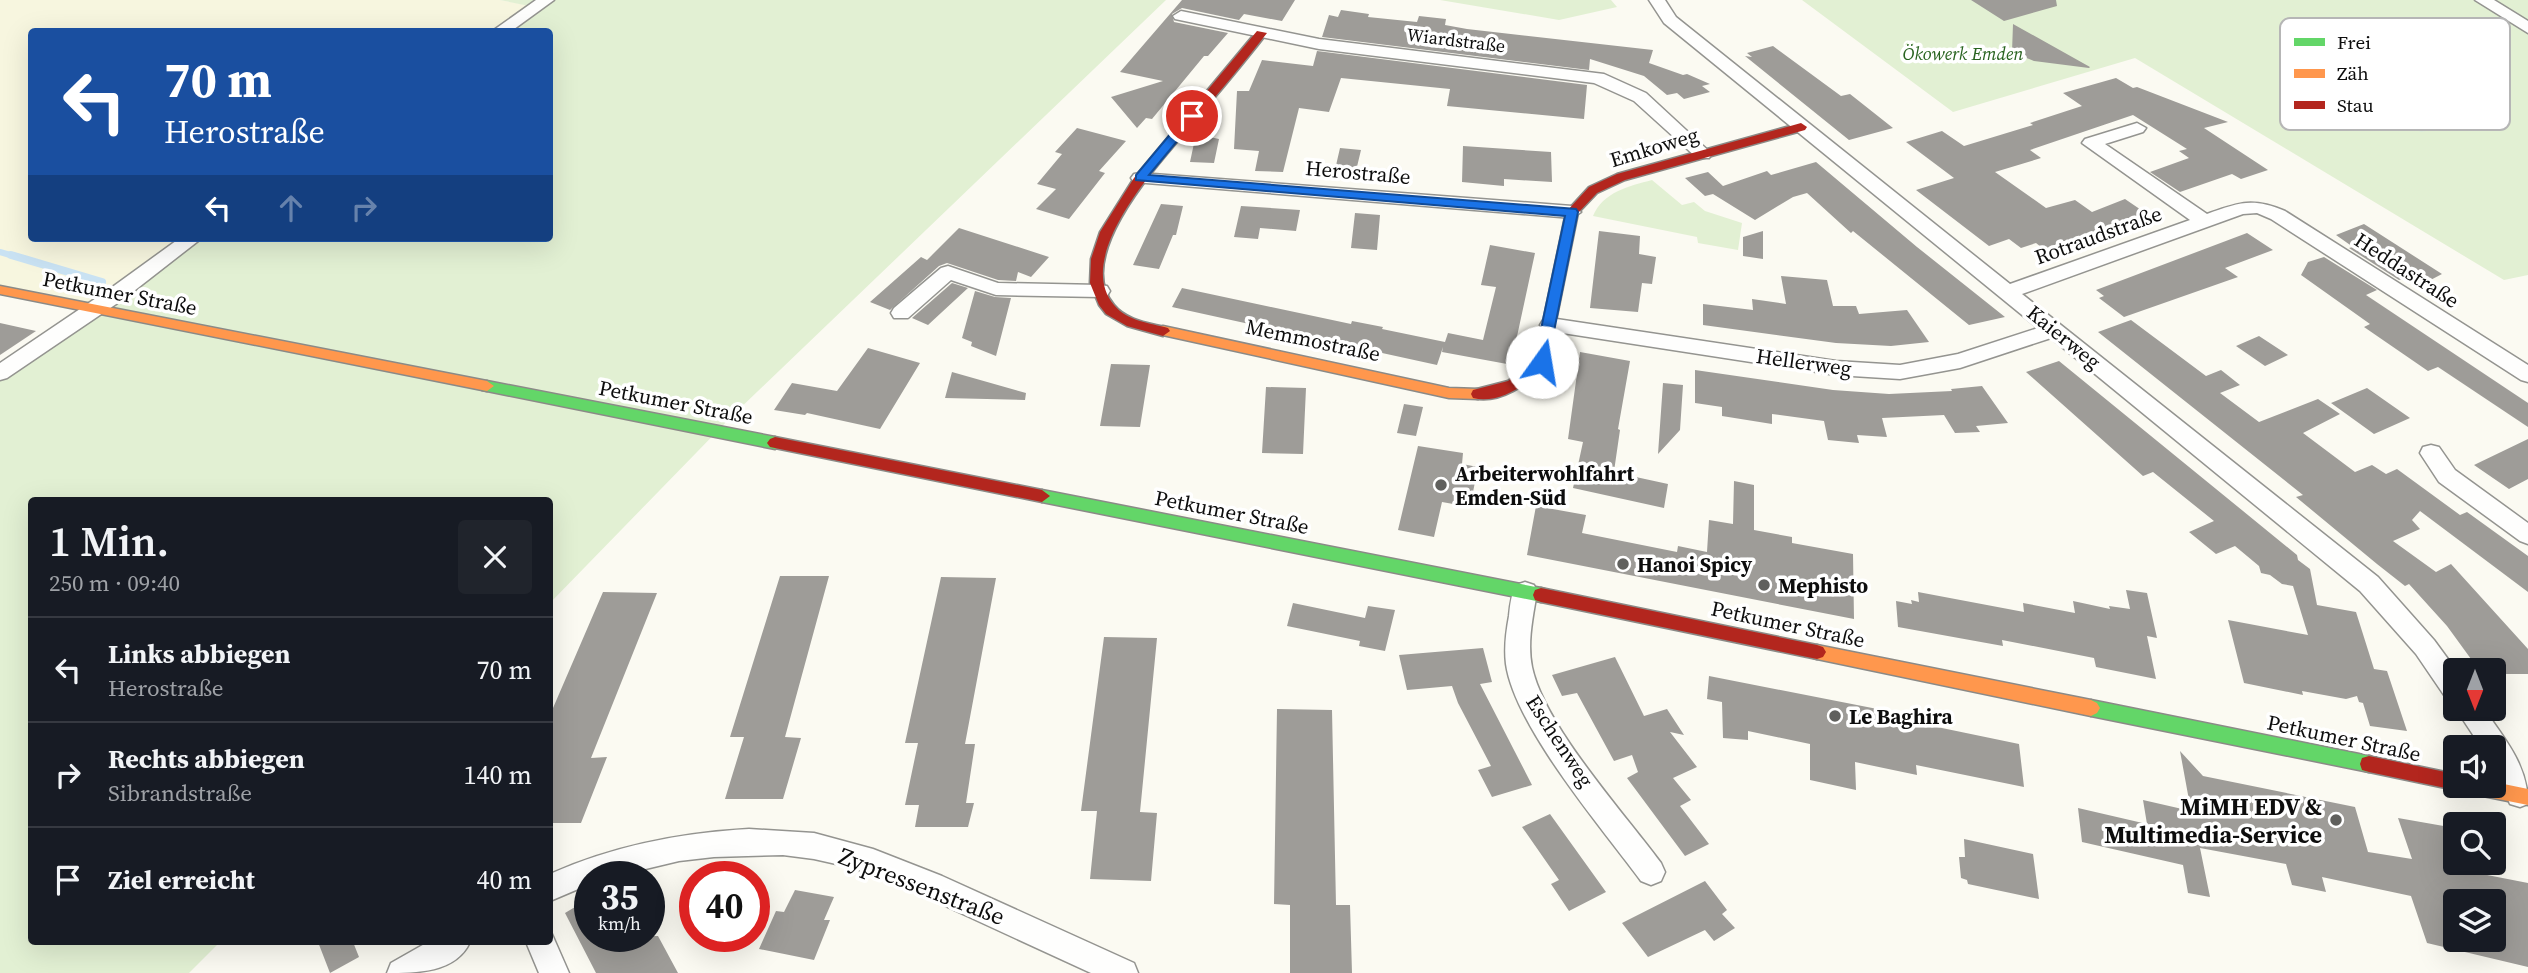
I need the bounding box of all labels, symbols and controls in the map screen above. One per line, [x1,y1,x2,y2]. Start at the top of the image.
legend [2280,18,2510,130]
street label: Wiardstraße [1405,22,1507,58]
text: Frei [2337,29,2371,55]
park label: Ökowerk Emden [1903,41,2023,66]
text: 70 m [164,46,272,113]
icon: left [49,56,140,147]
text: Zäh [2337,60,2369,86]
pin [1162,86,1222,146]
text: Stau [2337,92,2373,118]
icon: arrive [1173,97,1211,135]
text: Herostraße [164,110,325,154]
street label: Emkoweg [1606,120,1702,174]
street label: Herostraße [1304,153,1412,191]
icon: left [199,189,237,227]
icon: ahead [272,189,310,227]
icon: right [345,189,383,227]
street label: Rotraudstraße [2030,199,2166,271]
street label: Heddastraße [2349,225,2465,315]
street label: Petkumer Straße [40,264,200,322]
street label: Kaierweg [2021,298,2107,376]
street label: Memmostraße [1243,312,1383,368]
position arrow [1505,325,1579,399]
street label: Hellerweg [1754,341,1854,383]
street label: Petkumer Straße [596,373,756,431]
place label: Arbeiterwohlfahrt Emden-Süd [1455,459,1635,512]
marker: Arbeiterwohlfahrt Emden-Süd [1433,477,1449,493]
street label: Petkumer Straße [1152,483,1312,541]
text: 1 Min. [49,512,169,570]
button: close [458,520,532,594]
place label: Hanoi Spicy [1637,550,1753,579]
marker: Hanoi Spicy [1615,556,1631,572]
text: 250 m · 09:40 [49,567,180,599]
place label: Mephisto [1778,571,1868,600]
marker: Mephisto [1756,577,1772,593]
street label: Petkumer Straße [1708,594,1868,654]
text: Links abbiegen [108,636,291,672]
icon: left [49,651,87,689]
text: 70 m [477,652,532,688]
north arrow [2443,658,2506,721]
map controls [2443,658,2506,952]
text: Herostraße [108,672,224,704]
street label: Eschenweg [1519,689,1601,793]
place label: Le Baghira [1849,702,1953,731]
marker: Le Baghira [1827,708,1843,724]
street label: Petkumer Straße [2264,708,2424,768]
button: sound [2443,735,2506,798]
text: Rechts abbiegen [108,741,305,777]
icon: right [49,756,87,794]
text: 140 m [464,757,532,793]
text: Sibrandstraße [108,777,252,809]
place label: MiMH EDV & Multimedia-Service [2104,790,2322,851]
marker: MiMH EDV & Multimedia-Service [2328,812,2344,828]
button: search [2443,812,2506,875]
street label: Zypressenstraße [834,839,1010,933]
icon: arrive [49,861,87,899]
speed limit sign: 40 [679,861,770,952]
text: Ziel erreicht [108,862,255,898]
text: 40 m [477,862,532,898]
text: 35 [601,873,638,921]
button: layers [2443,889,2506,952]
text: km/h [598,911,641,936]

